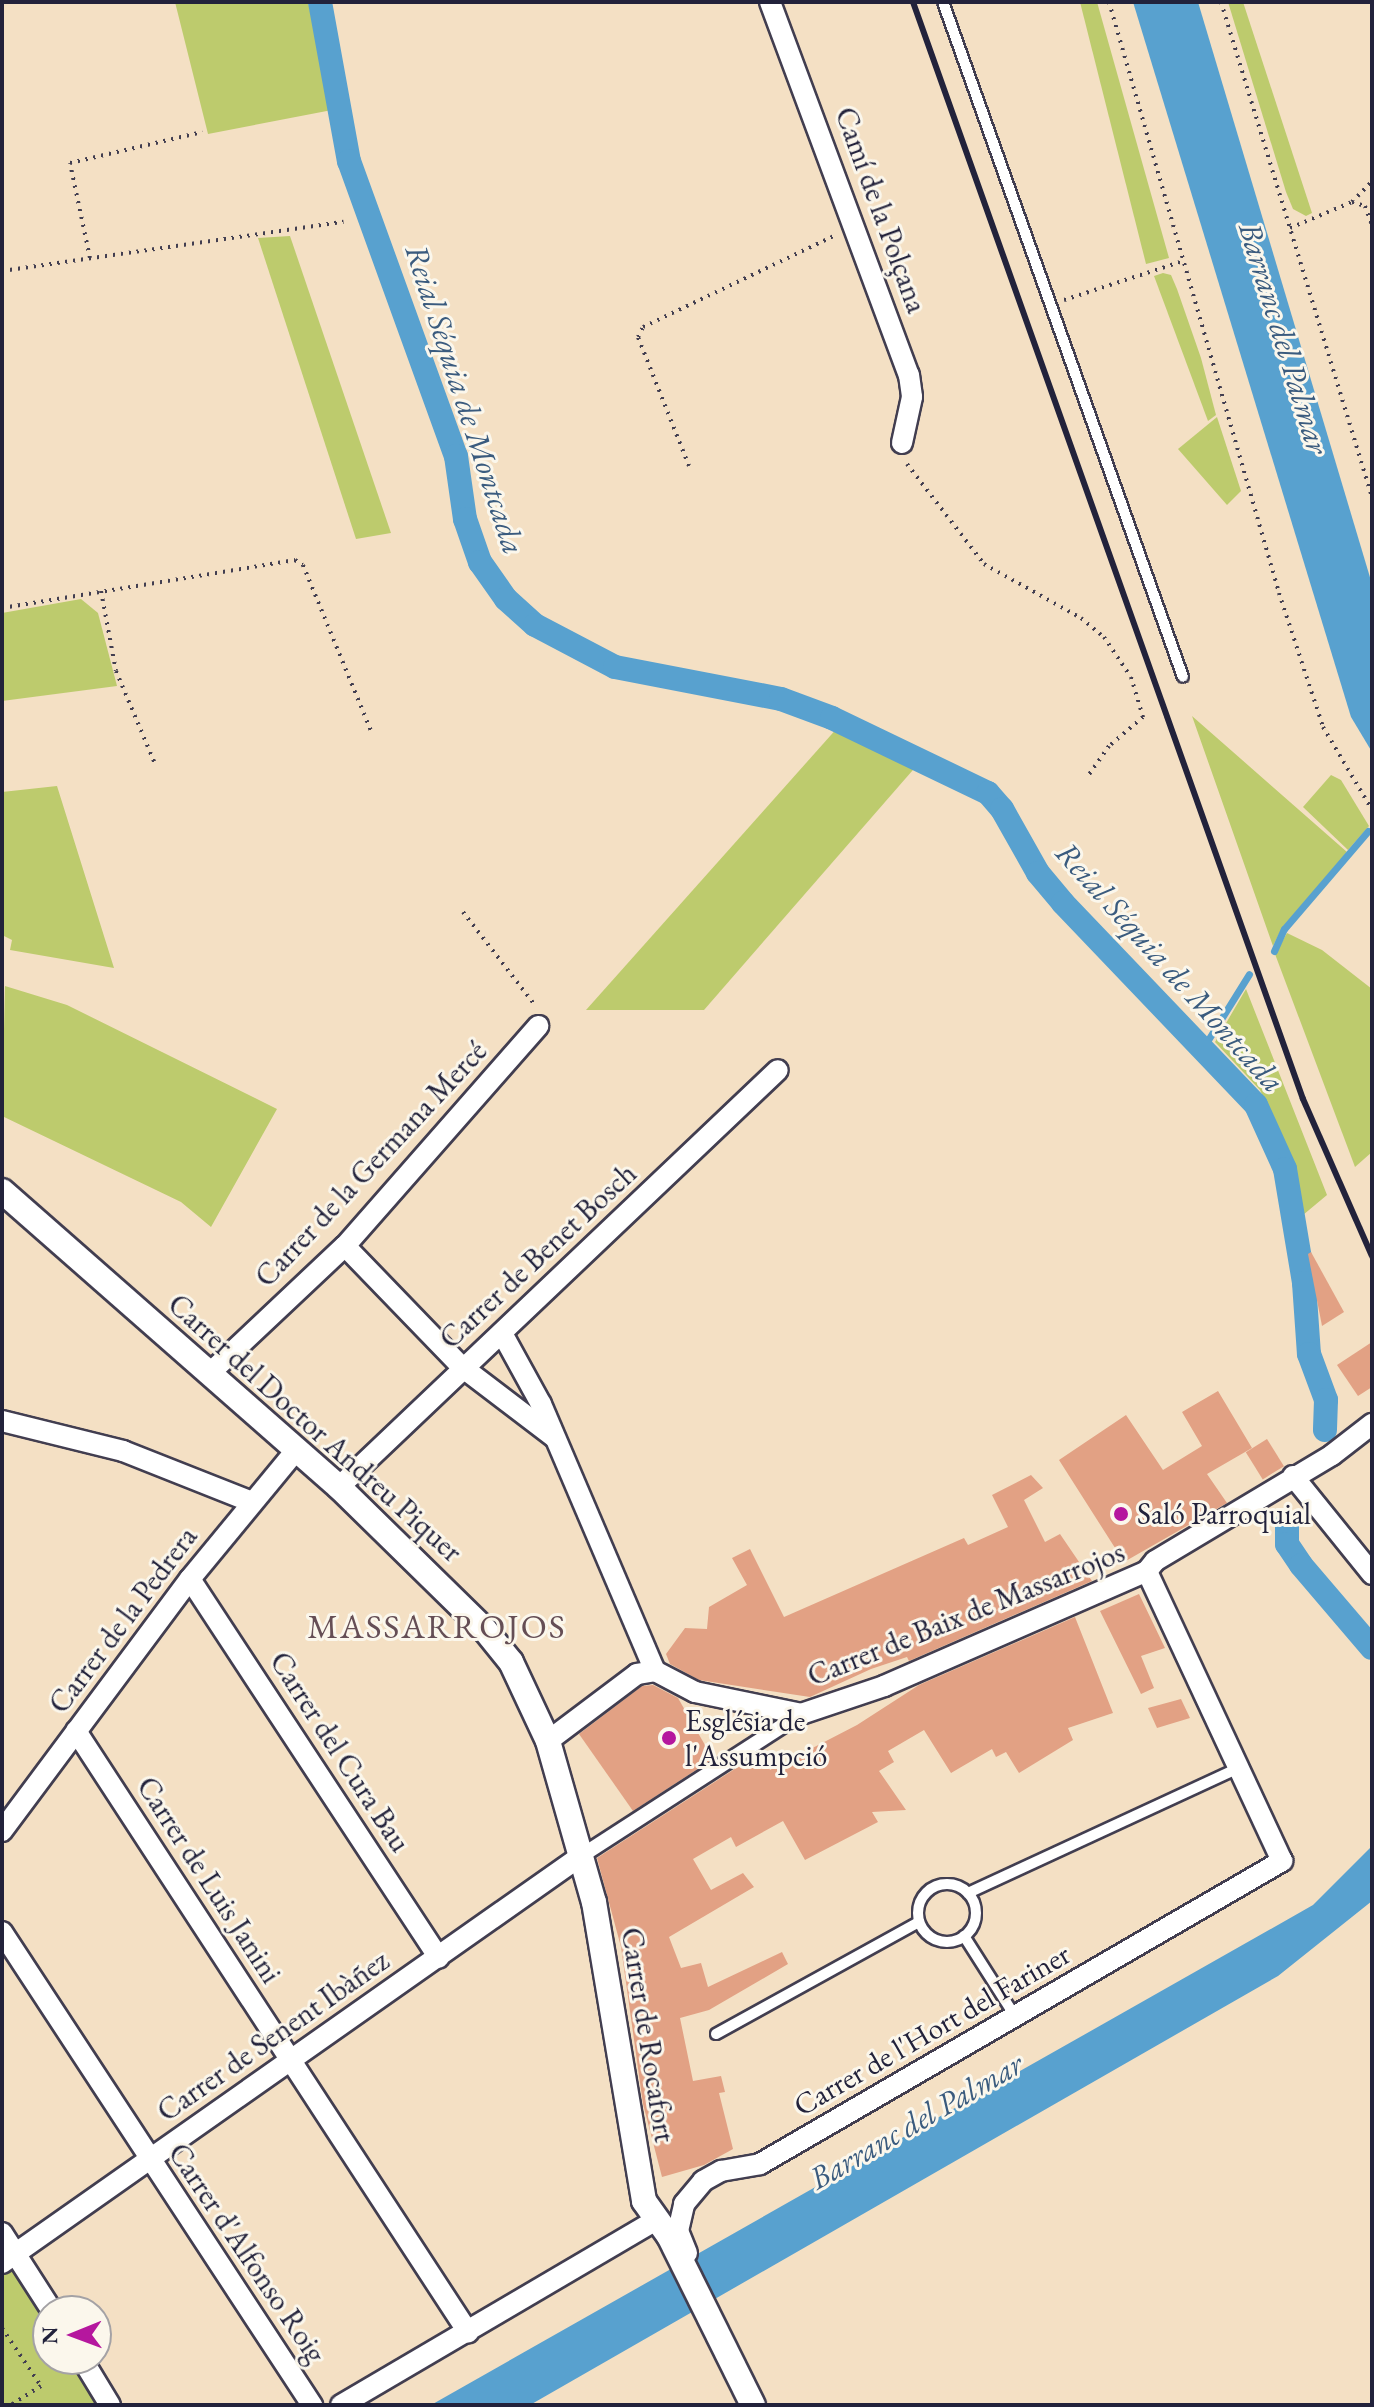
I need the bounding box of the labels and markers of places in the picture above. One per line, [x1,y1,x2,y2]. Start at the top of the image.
place label: Saló Parroquial [1137,1496,1311,1532]
marker: Saló Parroquial [1112,1505,1130,1523]
place label: Església de l'Assumpció [685,1703,827,1774]
marker: Església de l'Assumpció [660,1729,678,1747]

